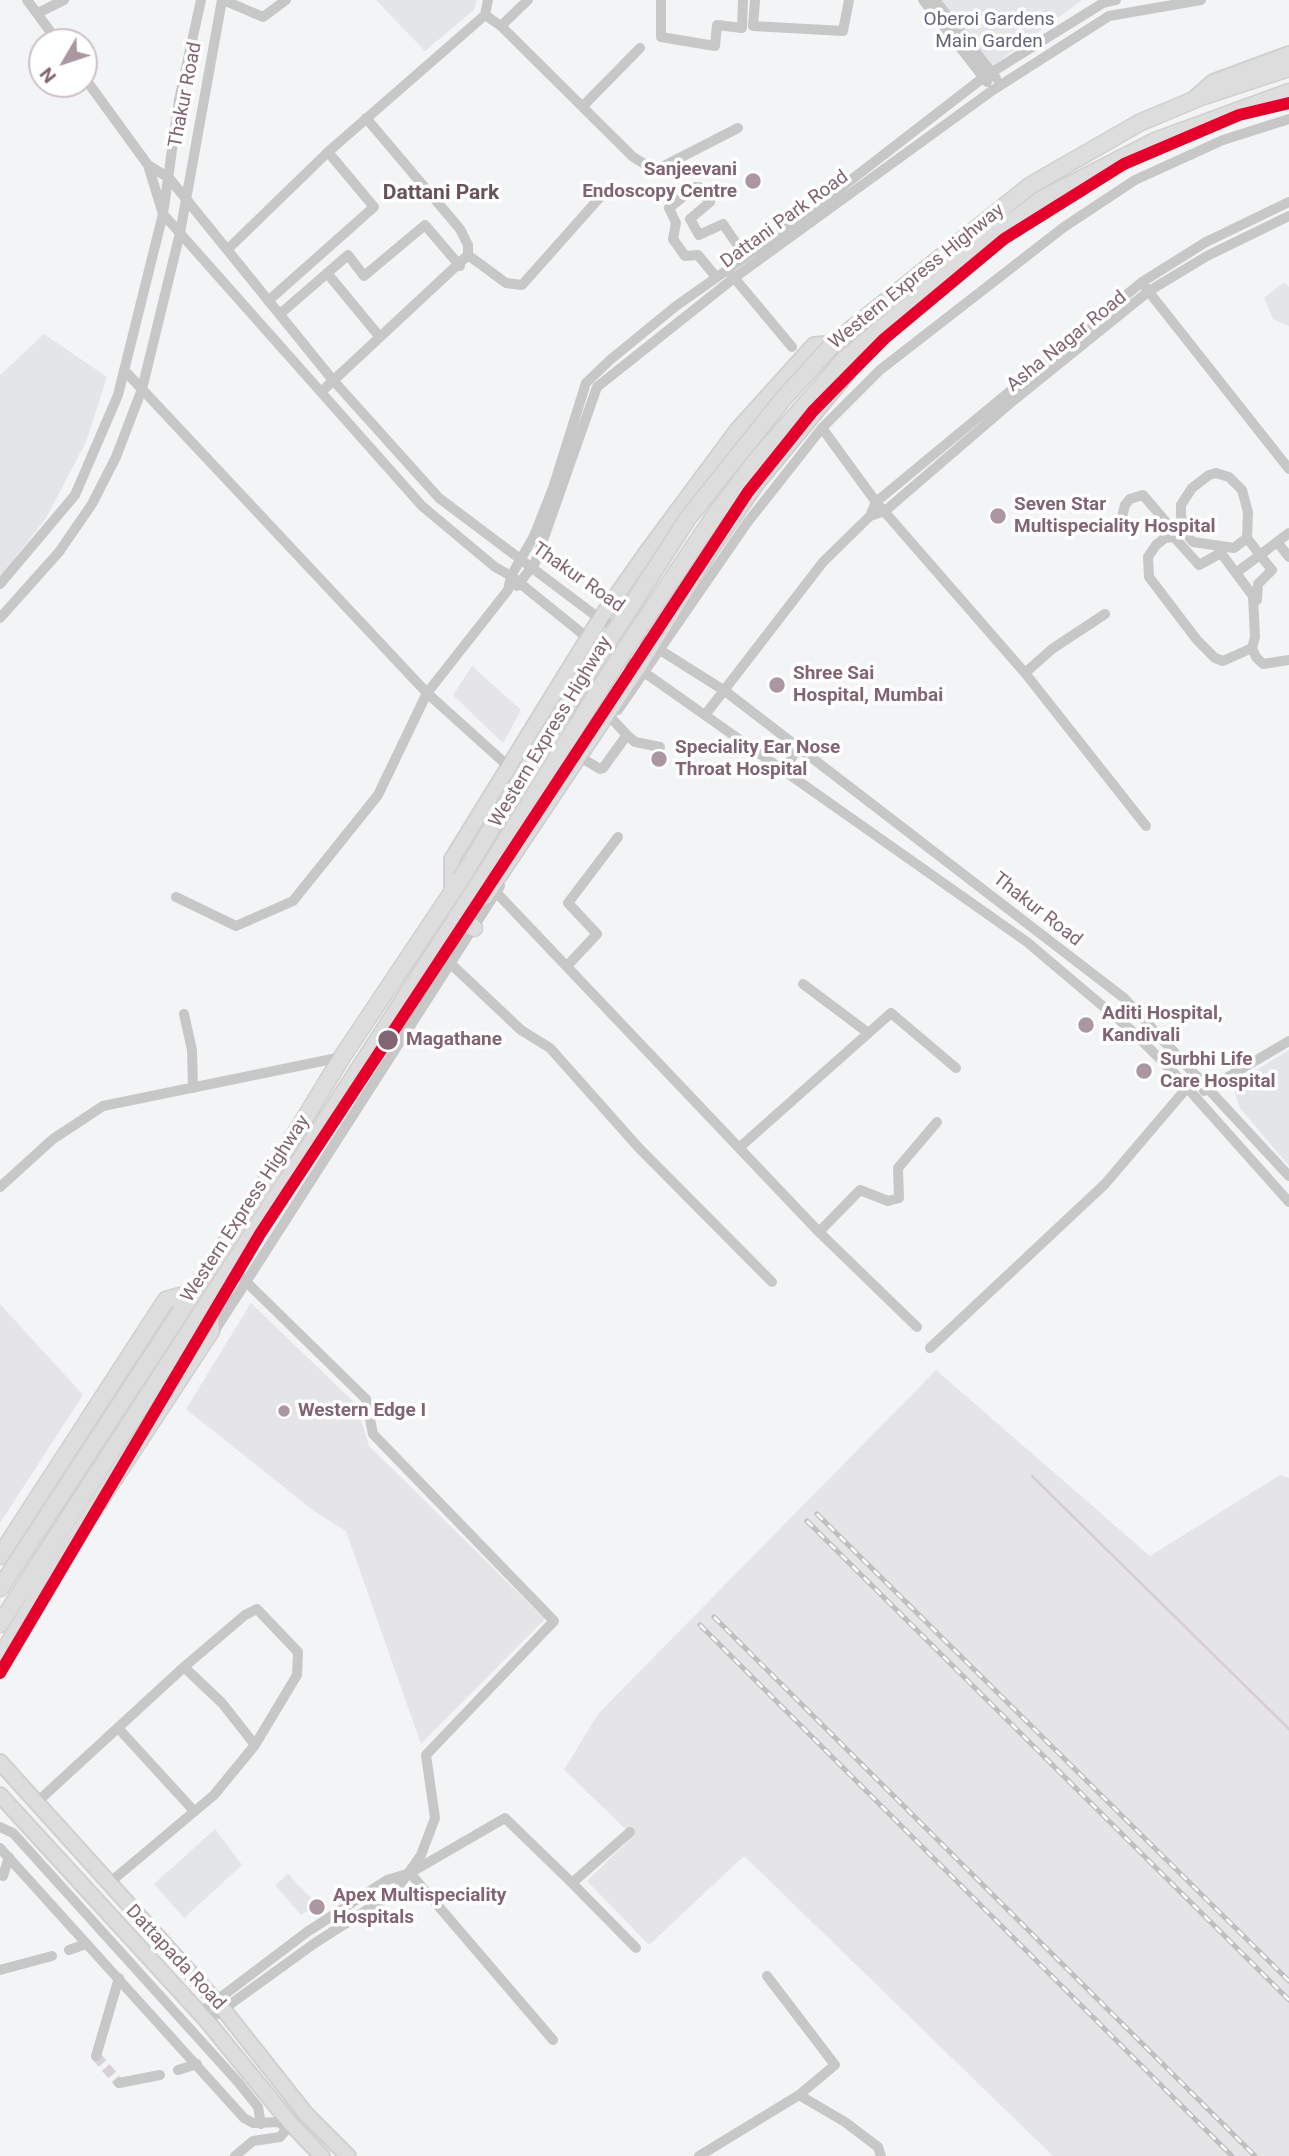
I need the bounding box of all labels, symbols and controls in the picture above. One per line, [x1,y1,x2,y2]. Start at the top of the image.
park label: Oberoi Gardens Main Garden [924,9,1054,53]
north arrow [28,28,98,98]
street label: Thakur Road [165,40,207,150]
text: N [35,63,61,88]
place label: Sanjeevani Endoscopy Centre [582,159,737,203]
street label: Dattani Park Road [717,166,853,274]
marker: Sanjeevani Endoscopy Centre [743,171,763,191]
district label: Dattani Park [383,181,499,207]
street label: Western Express Highway [825,199,1009,355]
street label: Asha Nagar Road [1003,287,1131,397]
place label: Seven Star Multispeciality Hospital [1014,494,1216,538]
marker: Seven Star Multispeciality Hospital [988,506,1008,526]
street label: Thakur Road [528,538,628,618]
street label: Western Express Highway [485,632,617,832]
place label: Shree Sai Hospital, Mumbai [793,663,943,707]
marker: Shree Sai Hospital, Mumbai [767,675,787,695]
place label: Speciality Ear Nose Throat Hospital [675,737,840,781]
marker: Speciality Ear Nose Throat Hospital [649,749,669,769]
street label: Thakur Road [988,868,1086,952]
place label: Aditi Hospital, Kandivali [1102,1003,1223,1047]
marker: Aditi Hospital, Kandivali [1076,1015,1096,1035]
marker: Magathane [376,1028,400,1052]
place label: Magathane [406,1029,502,1051]
place label: Surbhi Life Care Hospital [1160,1049,1276,1093]
marker: Surbhi Life Care Hospital [1134,1061,1154,1081]
street label: Western Express Highway [177,1111,315,1307]
place label: Western Edge I [298,1400,426,1422]
marker: Western Edge I [276,1403,292,1419]
place label: Apex Multispeciality Hospitals [333,1885,506,1929]
marker: Apex Multispeciality Hospitals [307,1897,327,1917]
street label: Dattapada Road [120,1901,230,2015]

